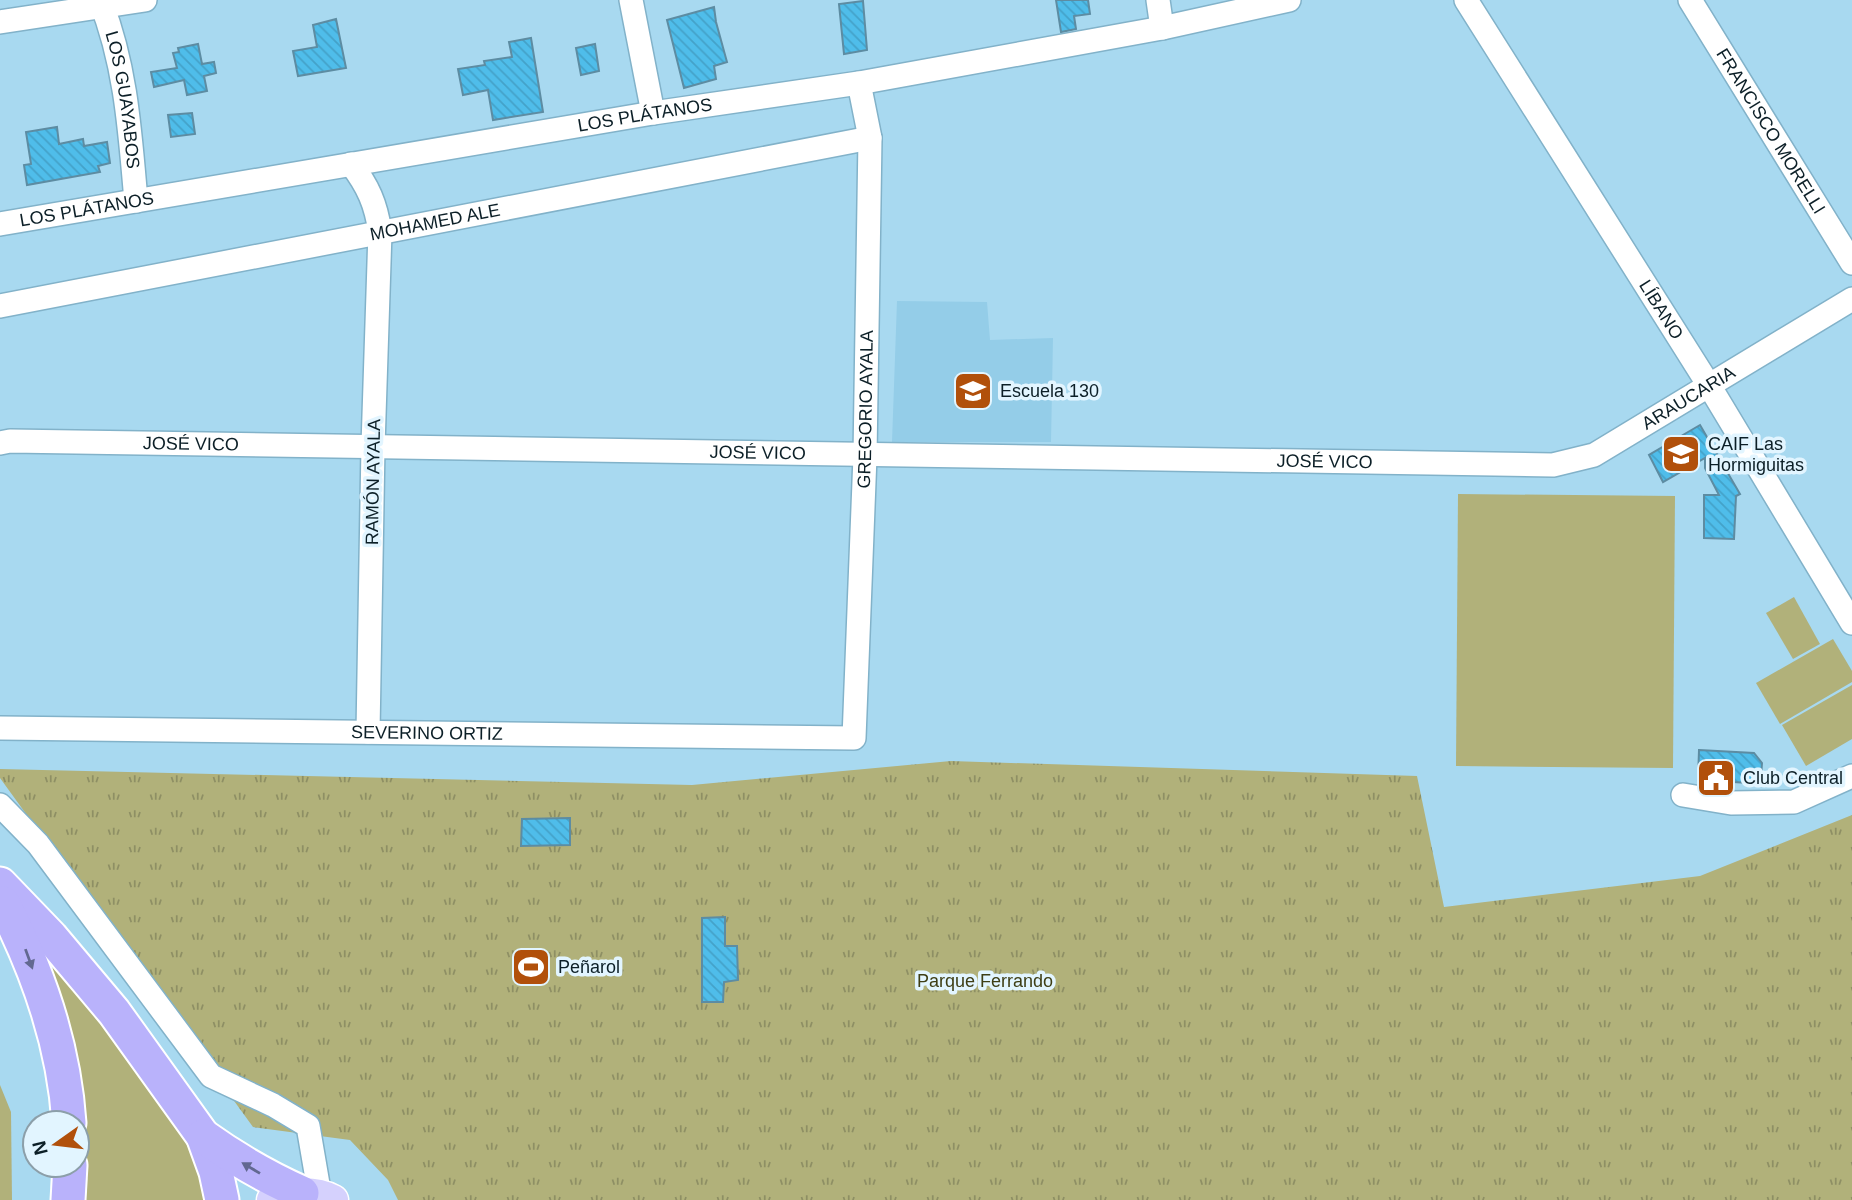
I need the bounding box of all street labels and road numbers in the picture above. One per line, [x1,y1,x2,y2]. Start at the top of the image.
street label: LOS GUAYABOS [101,29,143,170]
street label: FRANCISCO MORELLI [1712,45,1829,217]
street label: LOS PLÁTANOS [576,95,713,136]
street label: LOS PLÁTANOS [18,188,155,230]
street label: MOHAMED ALE [368,200,502,244]
street label: LÍBANO [1635,276,1687,343]
street label: GREGORIO AYALA [854,330,877,489]
street label: ARAUCARIA [1638,362,1739,434]
street label: RAMÓN AYALA [361,419,384,545]
street label: JOSÉ VICO [143,433,239,455]
street label: JOSÉ VICO [710,442,806,463]
street label: JOSÉ VICO [1276,451,1373,472]
street label: SEVERINO ORTIZ [351,722,503,744]

